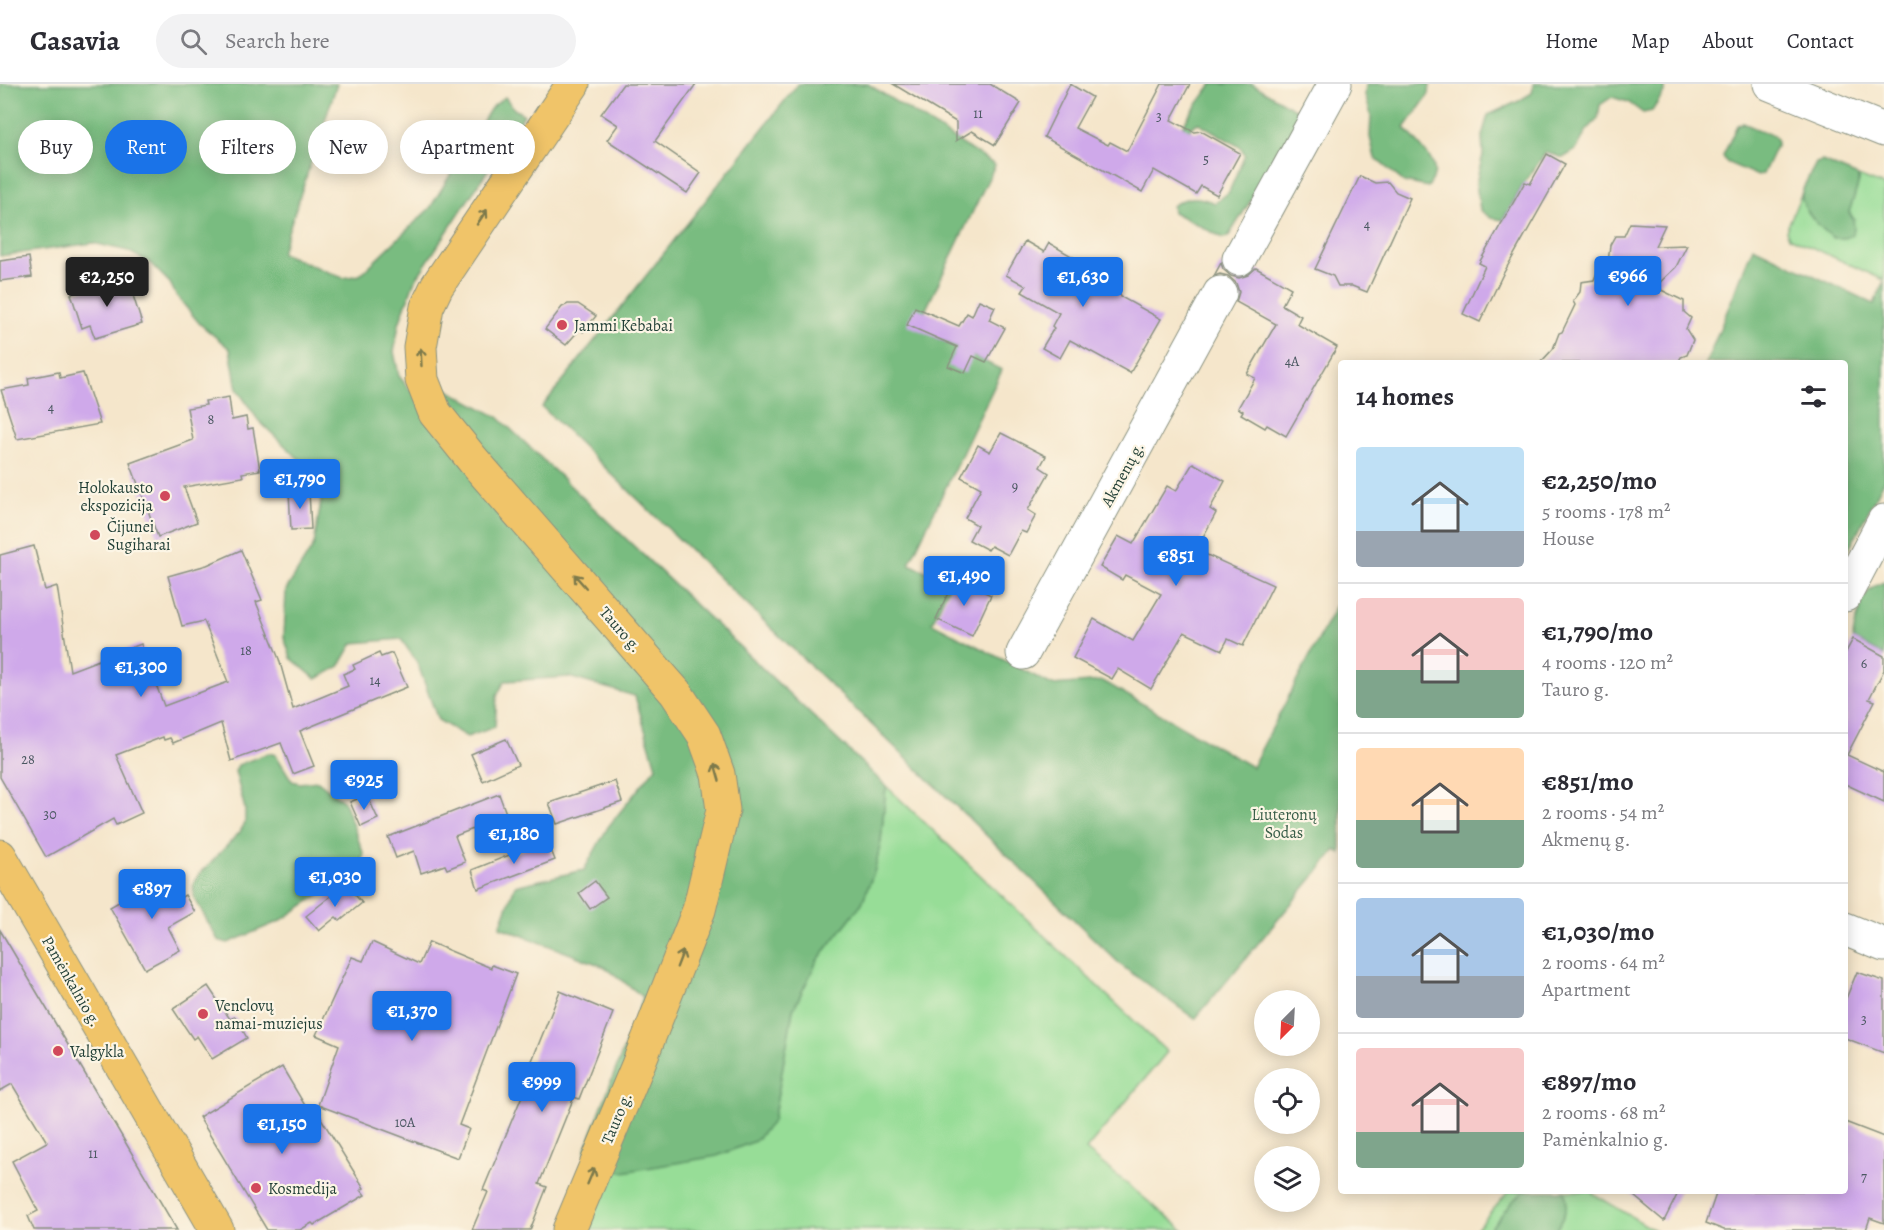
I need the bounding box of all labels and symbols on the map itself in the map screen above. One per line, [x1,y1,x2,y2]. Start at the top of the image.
house number: 11 [973,104,983,123]
house number: 3 [1156,107,1162,126]
house number: 5 [1203,150,1209,169]
one-way arrow [476,209,488,226]
house number: 4 [1364,215,1370,234]
pin: €966 [1592,256,1664,307]
pin: €2,250 [58,257,156,308]
pin: €1,630 [1034,257,1132,308]
place label: Jammi Kebabai [574,315,673,337]
marker: Jammi Kebabai [555,318,569,332]
one-way arrow [415,347,426,367]
house number: 4A [1285,352,1300,371]
house number: 4 [48,398,54,417]
house number: 8 [208,410,215,429]
street label: Akmenų g. [1096,438,1150,512]
pin: €1,790 [251,459,349,510]
place label: Holokausto ekspozicija [78,477,154,517]
house number: 9 [1012,477,1018,496]
marker: Holokausto ekspozicija [158,489,172,503]
place label: Čijunei Sugiharai [107,516,171,556]
marker: Čijunei Sugiharai [88,528,102,542]
pin: €851 [1140,536,1212,587]
pin: €1,490 [915,556,1013,607]
one-way arrow [573,574,587,589]
street label: Tauro g. [594,602,646,657]
house number: 18 [240,641,252,660]
pin: €1,300 [92,647,190,698]
house number: 6 [1861,654,1867,673]
house number: 14 [369,671,381,690]
house number: 28 [21,750,35,769]
pin: €925 [328,760,400,811]
one-way arrow [711,763,722,782]
park label: Liuteronų Sodas [1251,804,1317,844]
house number: 30 [43,805,57,824]
pin: €1,180 [465,814,563,865]
pin: €1,030 [286,857,384,908]
pin: €897 [116,869,188,920]
street label: Pamėnkalnio g. [36,932,106,1031]
one-way arrow [675,951,686,969]
north arrow [1254,990,1320,1056]
pin: €1,370 [363,991,461,1042]
place label: Venclovų namai-muziejus [214,995,323,1035]
marker: Venclovų namai-muziejus [196,1007,210,1021]
house number: 3 [1861,1010,1867,1029]
place label: Valgykla [69,1041,125,1063]
marker: Valgykla [51,1044,65,1058]
pin: €999 [506,1062,578,1113]
street label: Tauro g. [596,1089,638,1148]
pin: €1,150 [233,1104,331,1155]
house number: 10A [395,1113,416,1132]
house number: 11 [88,1144,98,1163]
one-way arrow [586,1167,597,1186]
house number: 7 [1861,1168,1867,1187]
place label: Kosmedija [268,1178,338,1200]
marker: Kosmedija [249,1181,263,1195]

